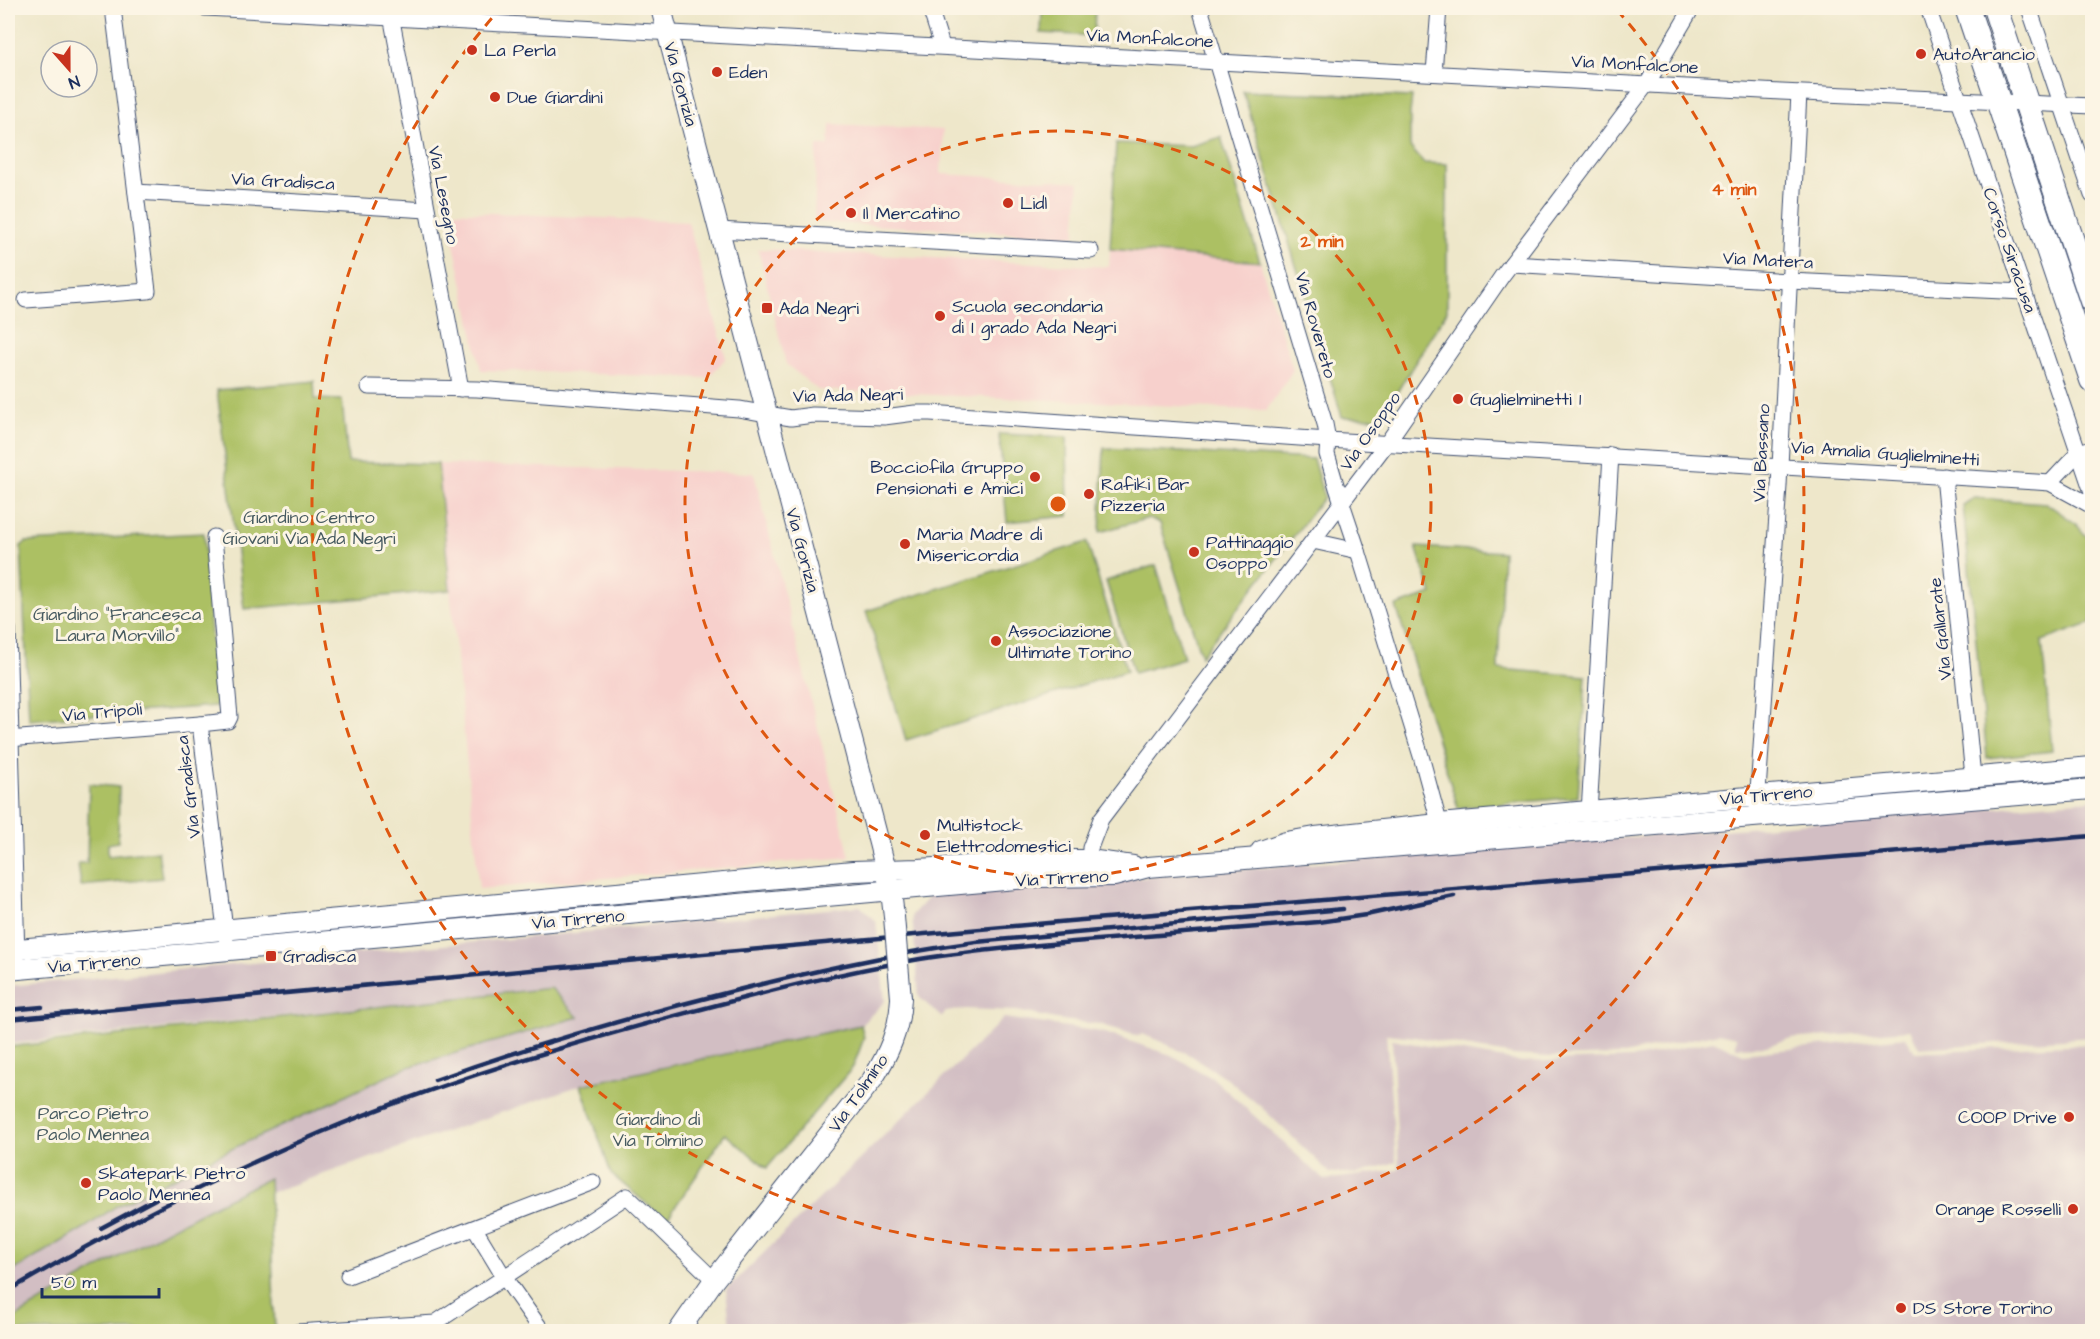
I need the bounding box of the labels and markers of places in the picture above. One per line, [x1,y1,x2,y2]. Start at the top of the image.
place label: La Perla [484,38,556,63]
place label: AutoArancio [1933,42,2035,67]
marker: La Perla [465,43,479,57]
marker: AutoArancio [1914,47,1928,61]
place label: Eden [729,60,768,85]
marker: Eden [710,65,724,79]
place label: Due Giardini [507,85,603,110]
marker: Due Giardini [488,90,502,104]
place label: Lidl [1020,191,1047,216]
marker: Lidl [1001,196,1015,210]
place label: Il Mercatino [863,201,960,226]
marker: Il Mercatino [844,206,858,220]
place label: Scuola secondaria di I grado Ada Negri [952,294,1116,341]
place label: Ada Negri [779,296,859,322]
marker: Ada Negri [760,301,774,315]
marker: Scuola secondaria di I grado Ada Negri [933,309,947,323]
place label: Guglielminetti 1 [1470,387,1581,413]
marker: Guglielminetti 1 [1451,392,1465,406]
place label: Bocciofila Gruppo Pensionati e Amici [870,455,1023,501]
marker: Bocciofila Gruppo Pensionati e Amici [1028,470,1042,484]
place label: Rafiki Bar Pizzeria [1101,472,1189,518]
marker: Rafiki Bar Pizzeria [1082,487,1096,501]
centre of rings [1048,494,1068,514]
place label: Maria Madre di Misericordia [917,522,1042,568]
place label: Pattinaggio Osoppo [1206,530,1294,576]
marker: Maria Madre di Misericordia [898,537,912,551]
marker: Pattinaggio Osoppo [1187,545,1201,559]
place label: Associazione Ultimate Torino [1008,619,1131,665]
marker: Associazione Ultimate Torino [989,634,1003,648]
place label: Multistock Elettrodomestici [937,813,1071,859]
marker: Multistock Elettrodomestici [918,828,932,842]
place label: Gradisca [283,944,356,969]
marker: Gradisca [264,949,278,963]
place label: COOP Drive [1958,1105,2057,1130]
marker: COOP Drive [2062,1110,2076,1124]
place label: Skatepark Pietro Paolo Mennea [98,1161,245,1207]
marker: Skatepark Pietro Paolo Mennea [79,1176,93,1190]
place label: Orange Rosselli [1935,1197,2061,1223]
marker: Orange Rosselli [2066,1202,2080,1216]
place label: DS Store Torino [1913,1296,2052,1321]
marker: DS Store Torino [1894,1301,1908,1315]

